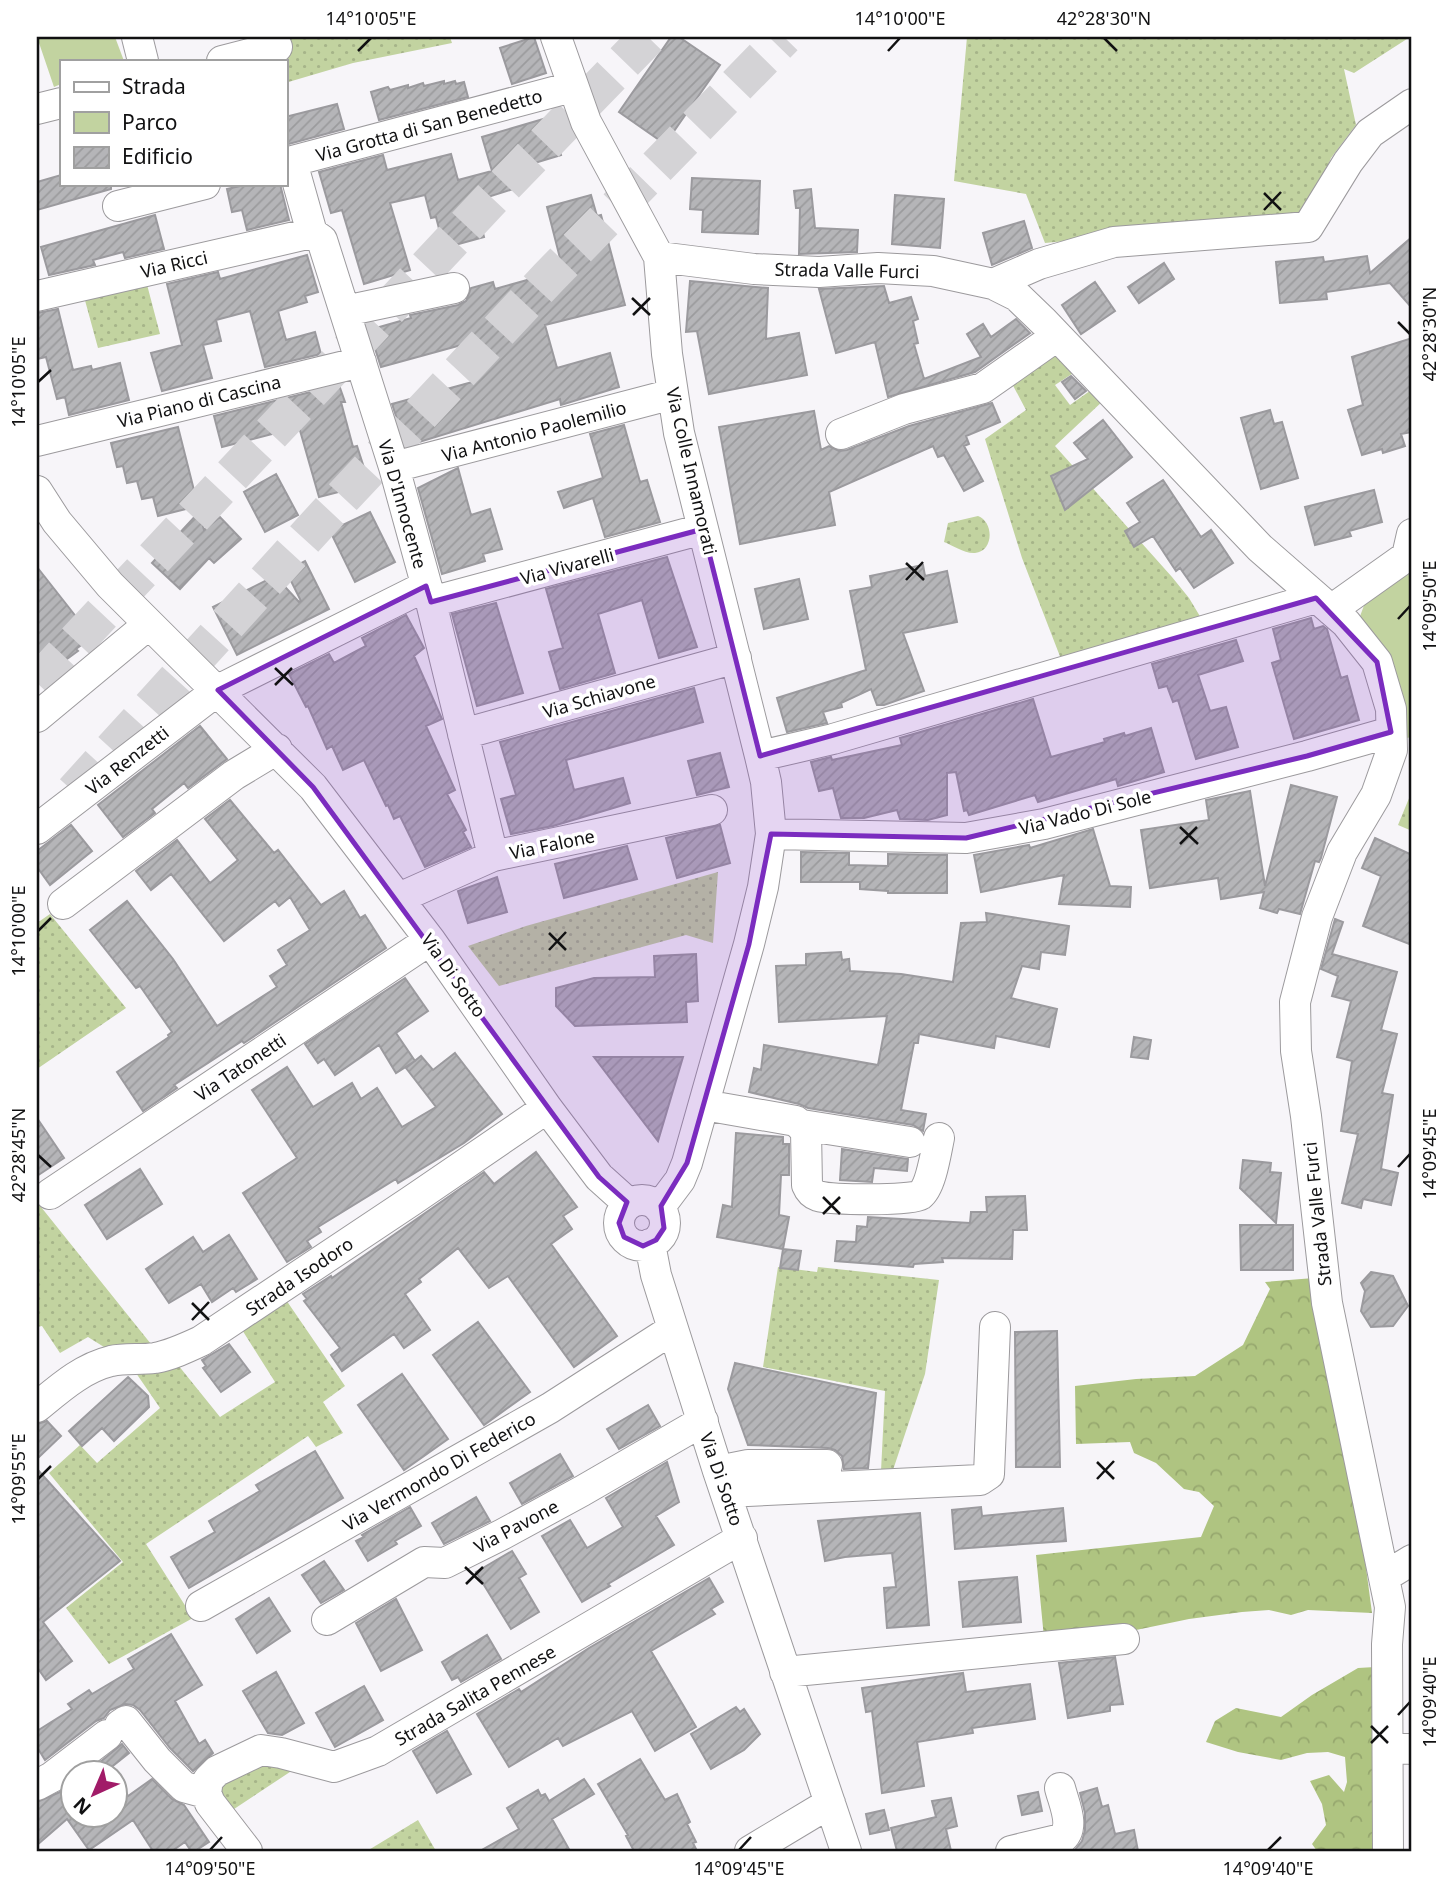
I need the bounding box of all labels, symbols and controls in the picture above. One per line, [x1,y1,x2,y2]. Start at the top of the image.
text: 14°10'05"E [326,6,416,30]
text: 14°10'00"E [855,6,945,30]
text: 42°28'30"N [1057,6,1151,30]
legend [60,60,287,186]
text: Strada [122,72,186,100]
street label: Via Grotta di San Benedetto [313,83,545,167]
text: Parco [122,108,178,136]
text: Edificio [122,142,193,170]
street label: Via Ricci [138,245,210,283]
street label: Strada Valle Furci [774,257,920,283]
text: 42°28'30"N [1417,287,1441,381]
text: 14°10'05"E [6,337,30,427]
street label: Via Piano di Cascina [115,369,283,433]
street label: Via Colle Innamorati [661,385,723,557]
street label: Via Antonio Paolemilio [439,395,629,467]
street label: Via D'Innocente [373,437,433,571]
street label: Via Vivarelli [517,542,617,590]
text: 14°09'50"E [1417,561,1441,651]
street label: Via Schiavone [540,668,658,724]
street label: Via Renzetti [81,720,173,800]
street label: Via Vado Di Sole [1016,784,1154,840]
street label: Via Falone [507,823,597,865]
text: 14°10'00"E [6,886,30,976]
street label: Via Di Sotto [416,928,492,1022]
street label: Via Tatonetti [190,1028,290,1106]
text: 42°28'45"N [6,1108,30,1202]
text: 14°09'45"E [1417,1109,1441,1199]
street label: Strada Valle Furci [1297,1141,1337,1287]
street label: Strada Isodoro [241,1231,357,1321]
street label: Via Vermondo Di Federico [338,1406,540,1536]
street label: Via Di Sotto [695,1429,749,1529]
text: 14°09'55"E [6,1434,30,1524]
street label: Via Pavone [470,1494,562,1558]
street label: Strada Salita Pennese [390,1639,560,1751]
text: 14°09'40"E [1417,1657,1441,1747]
north arrow [60,1758,130,1828]
text: N [68,1792,97,1821]
text: 14°09'50"E [165,1856,255,1880]
text: 14°09'45"E [694,1856,784,1880]
text: 14°09'40"E [1223,1856,1313,1880]

